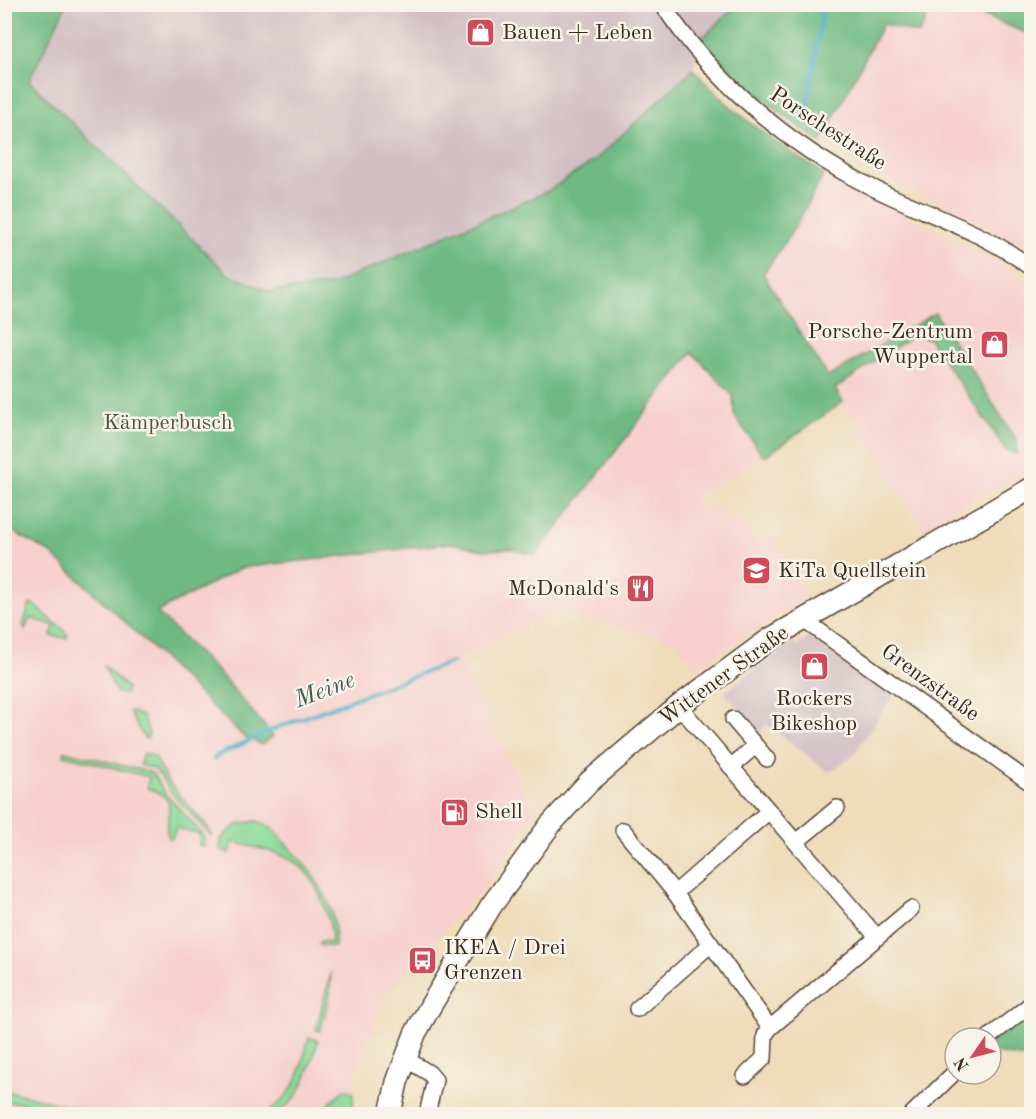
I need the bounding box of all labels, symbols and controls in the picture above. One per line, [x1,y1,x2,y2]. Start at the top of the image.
shop icon: Bauen + Leben [465,17,497,49]
place label: Bauen + Leben [502,22,653,44]
street label: Porschestraße [766,83,890,175]
place label: Porsche-Zentrum Wuppertal [808,321,973,368]
shop icon: Porsche-Zentrum Wuppertal [978,329,1010,361]
park label: Kämperbusch [103,412,233,434]
school or university icon: KiTa Quellstein [741,555,773,587]
place label: KiTa Quellstein [778,560,927,582]
restaurant icon: McDonald's [624,573,656,605]
place label: McDonald's [508,578,619,600]
street label: Wittener Straße [655,622,793,730]
street label: Grenzstraße [877,640,983,726]
shop icon: Rockers Bikeshop [798,651,830,683]
water label: Meine [290,668,359,714]
place label: Rockers Bikeshop [771,688,857,735]
fuel station icon: Shell [438,796,470,828]
place label: Shell [475,801,523,823]
place label: IKEA / Drei Grenzen [444,937,566,984]
bus stop icon: IKEA / Drei Grenzen [407,945,439,977]
north arrow [943,1026,1003,1086]
text: N [952,1053,972,1073]

